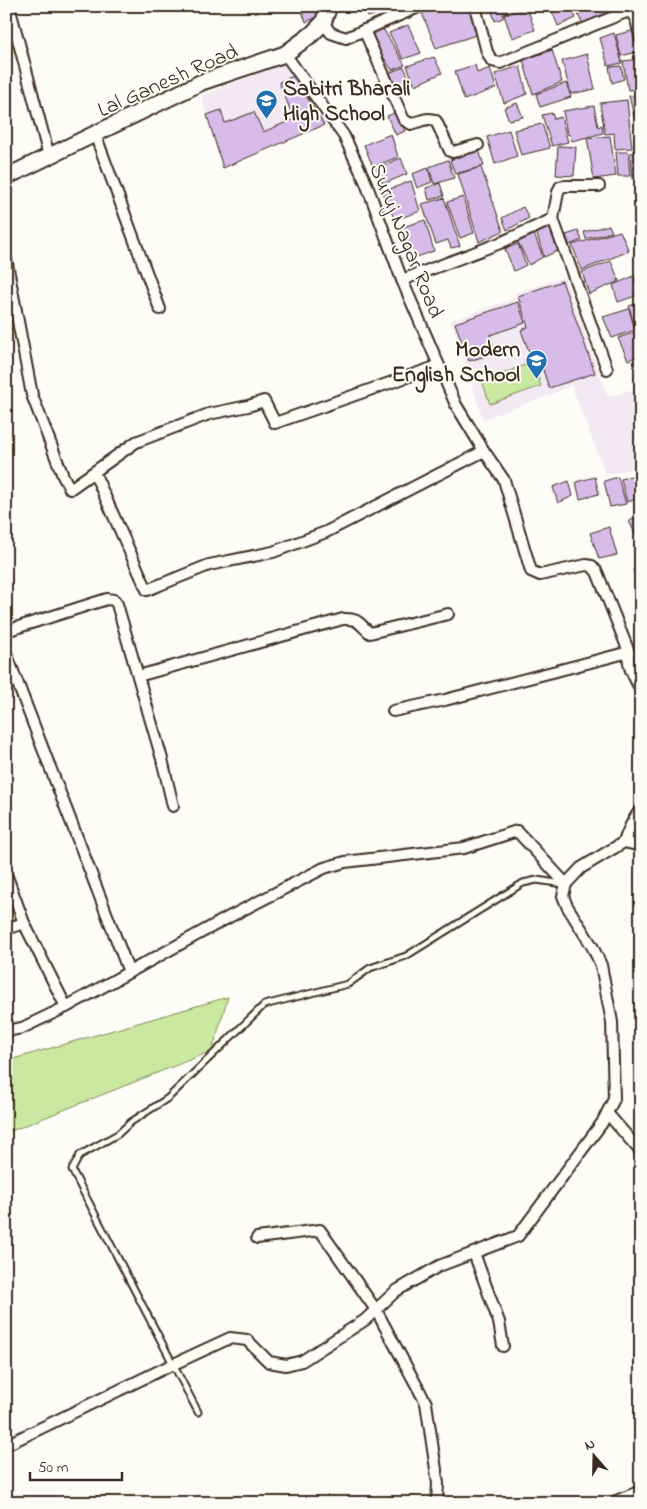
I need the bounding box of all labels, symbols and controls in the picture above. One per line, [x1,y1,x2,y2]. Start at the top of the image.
street label: Lal Ganesh Road [93,36,244,127]
place label: Sabitri Bharali High School [283,74,410,132]
school or university icon: Sabitri Bharali High School [255,88,279,119]
street label: Suruj Nagar Road [359,159,451,324]
place label: Modern English School [392,335,520,393]
school or university icon: Modern English School [524,349,548,380]
north arrow [570,1432,620,1482]
text: N [582,1434,598,1457]
scale bar [30,1449,122,1481]
text: 50 m [38,1457,69,1479]

